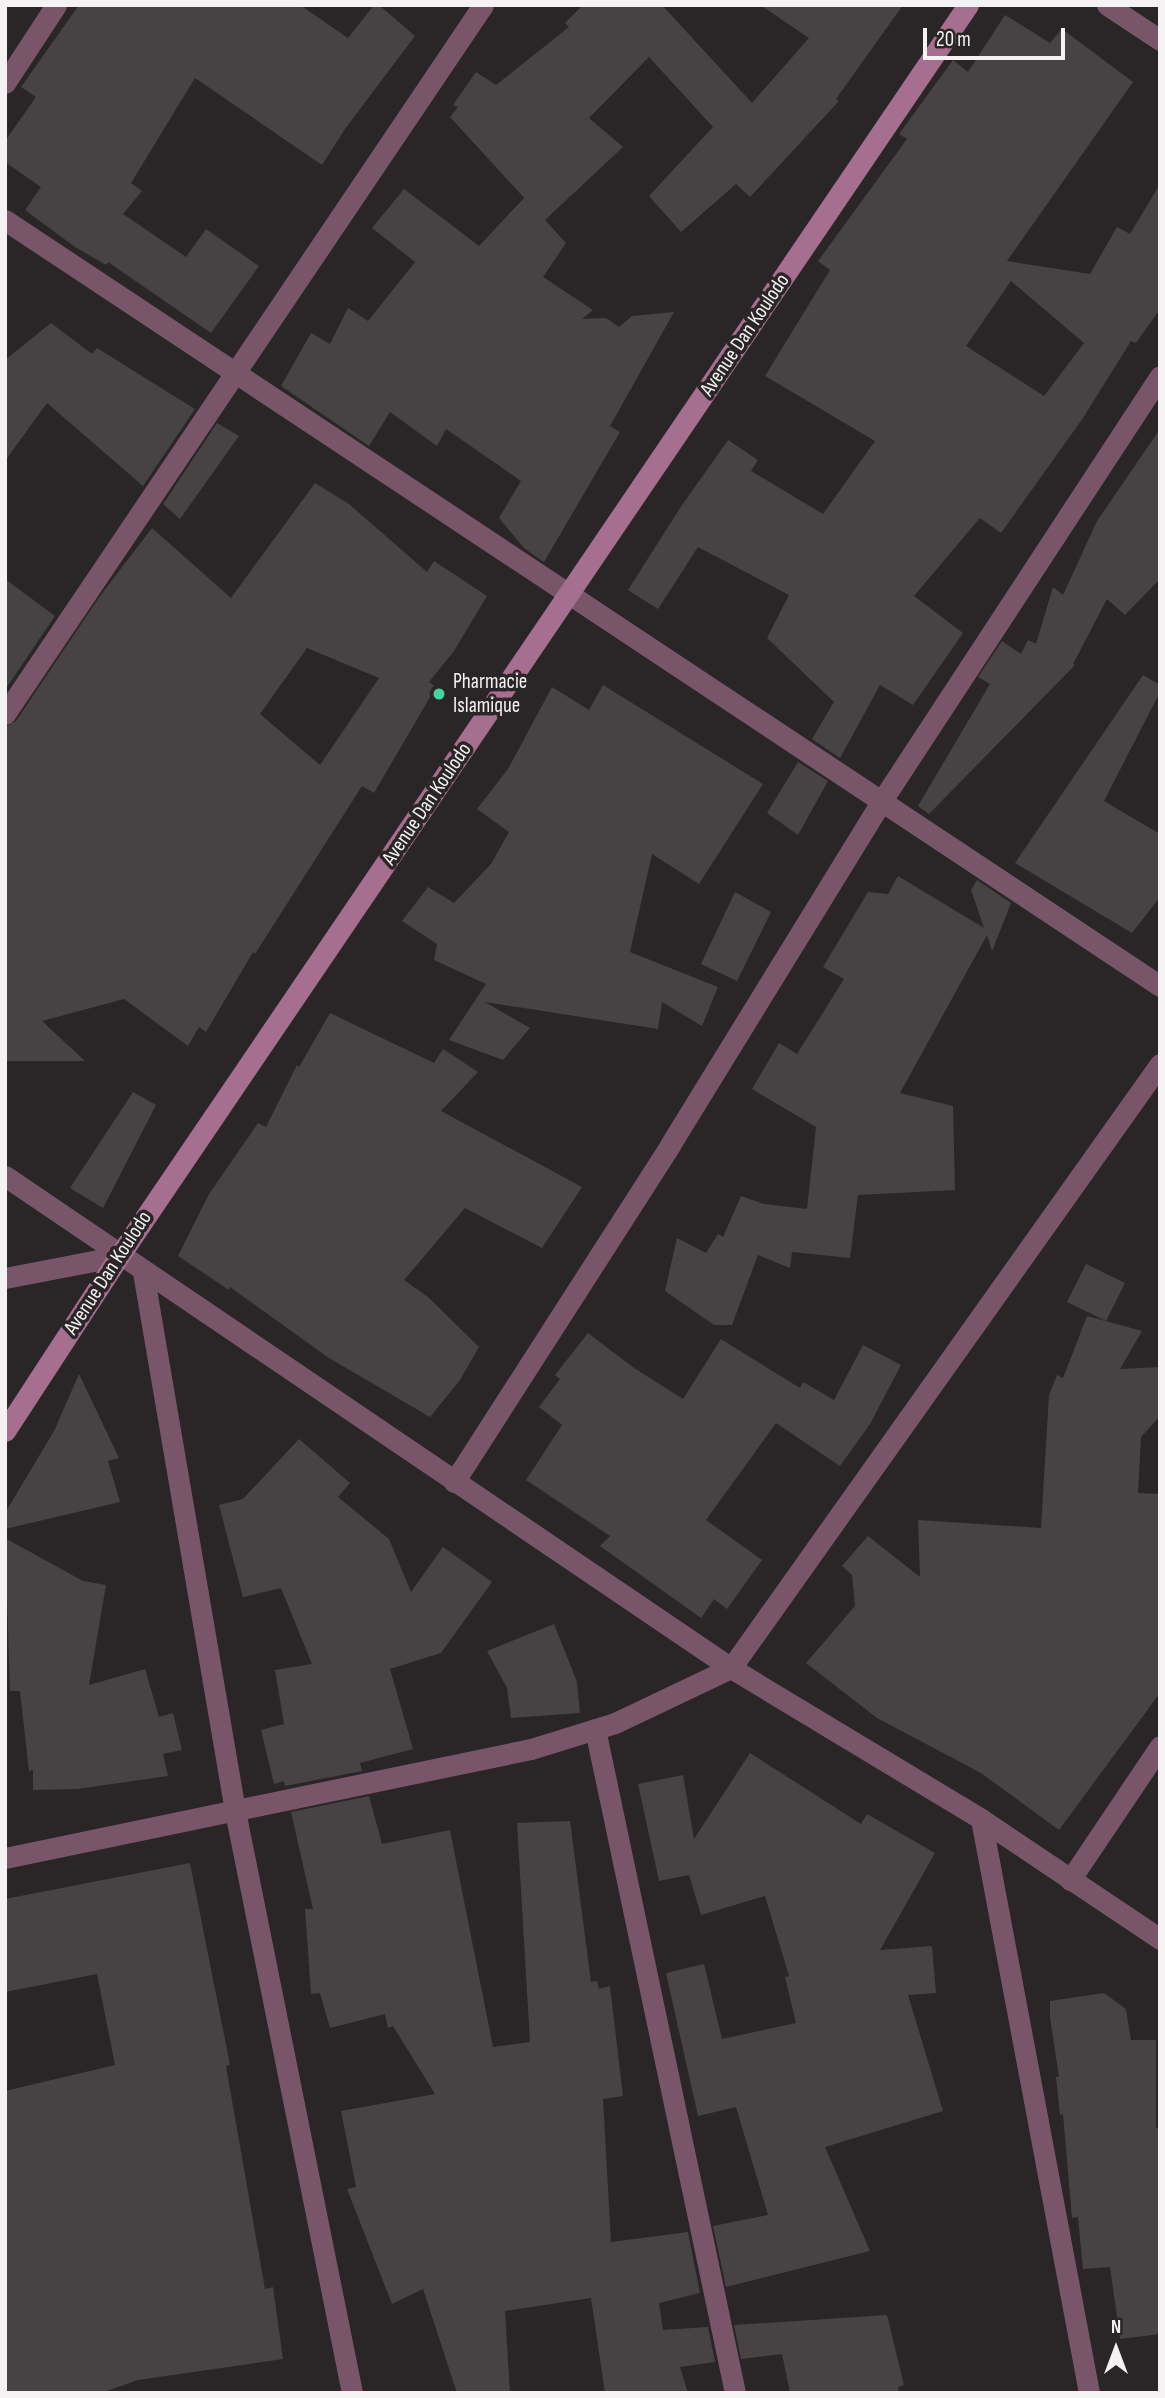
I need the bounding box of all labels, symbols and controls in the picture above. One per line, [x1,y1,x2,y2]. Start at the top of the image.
scale bar [927,14,1069,58]
text: 20 m [936,27,971,52]
street label: Avenue Dan Koulodo [695,269,795,401]
place label: Pharmacie Islamique [453,669,527,719]
marker: Pharmacie Islamique [431,686,447,702]
street label: Avenue Dan Koulodo [377,738,477,870]
street label: Avenue Dan Koulodo [59,1207,157,1339]
north arrow [1081,2314,1151,2384]
text: N [1111,2316,1121,2339]

